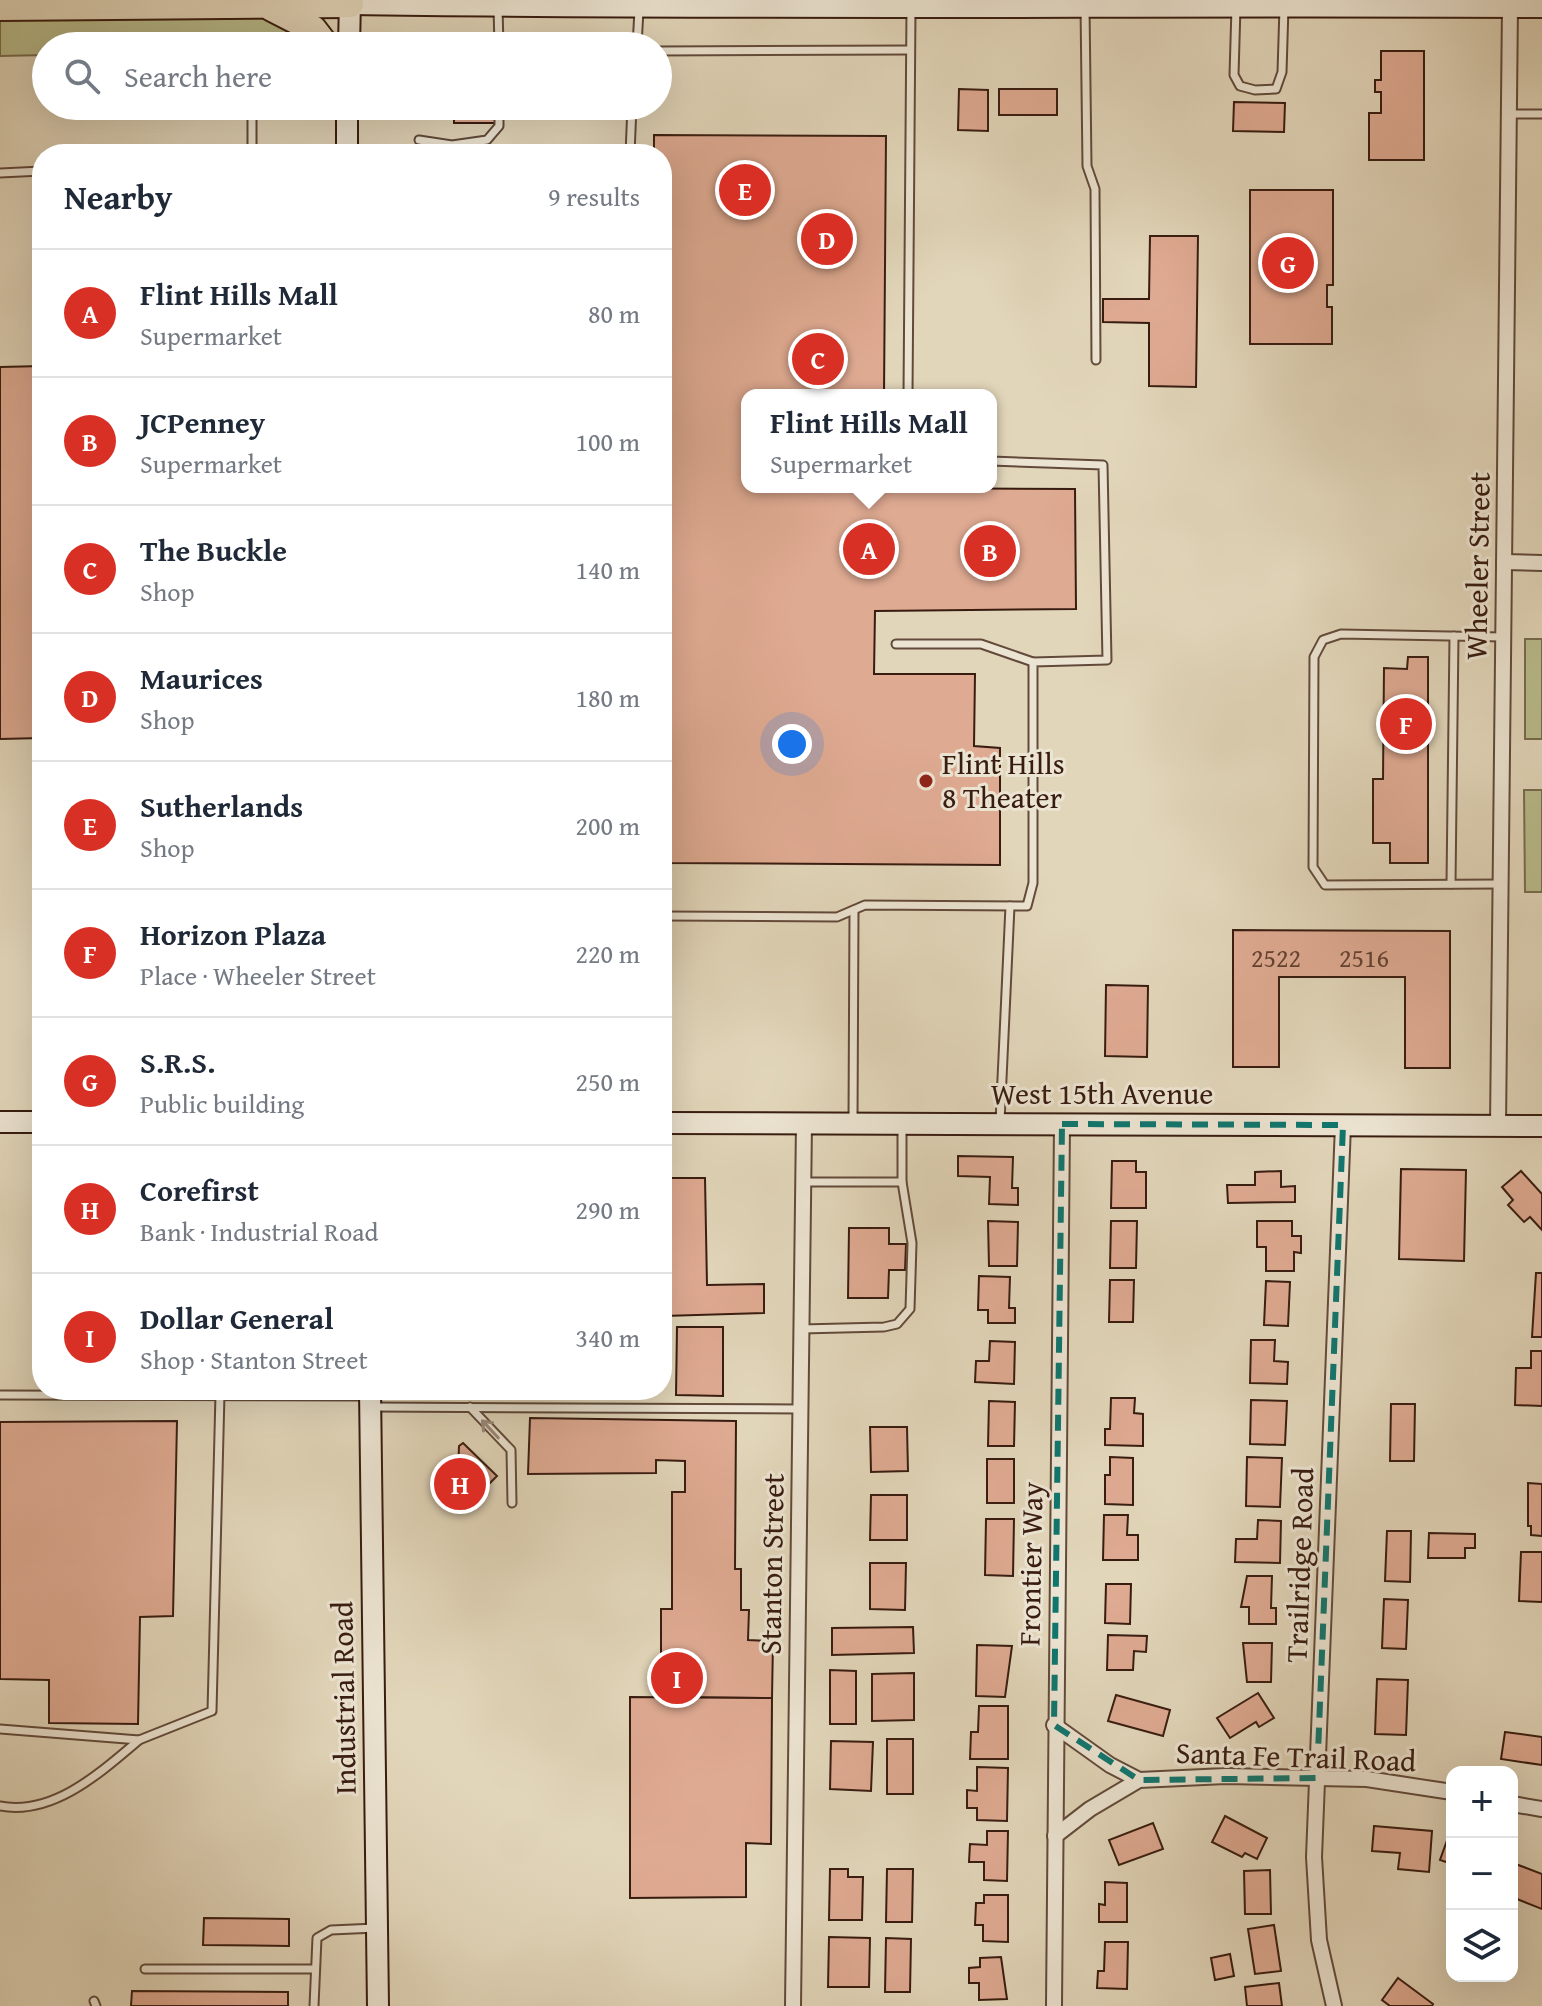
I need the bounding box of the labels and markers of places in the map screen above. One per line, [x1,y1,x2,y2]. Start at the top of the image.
pin: E [719,160,771,220]
pin: D [801,209,853,269]
pin: G [1262,233,1314,293]
pin: C [792,329,844,389]
pin: A [843,519,895,579]
pin: B [964,521,1016,581]
pin: F [1380,694,1432,754]
place label: Flint Hills 8 Theater [942,741,1065,819]
marker: Flint Hills 8 Theater [917,772,935,790]
pin: H [434,1454,486,1514]
pin: I [651,1648,703,1708]

